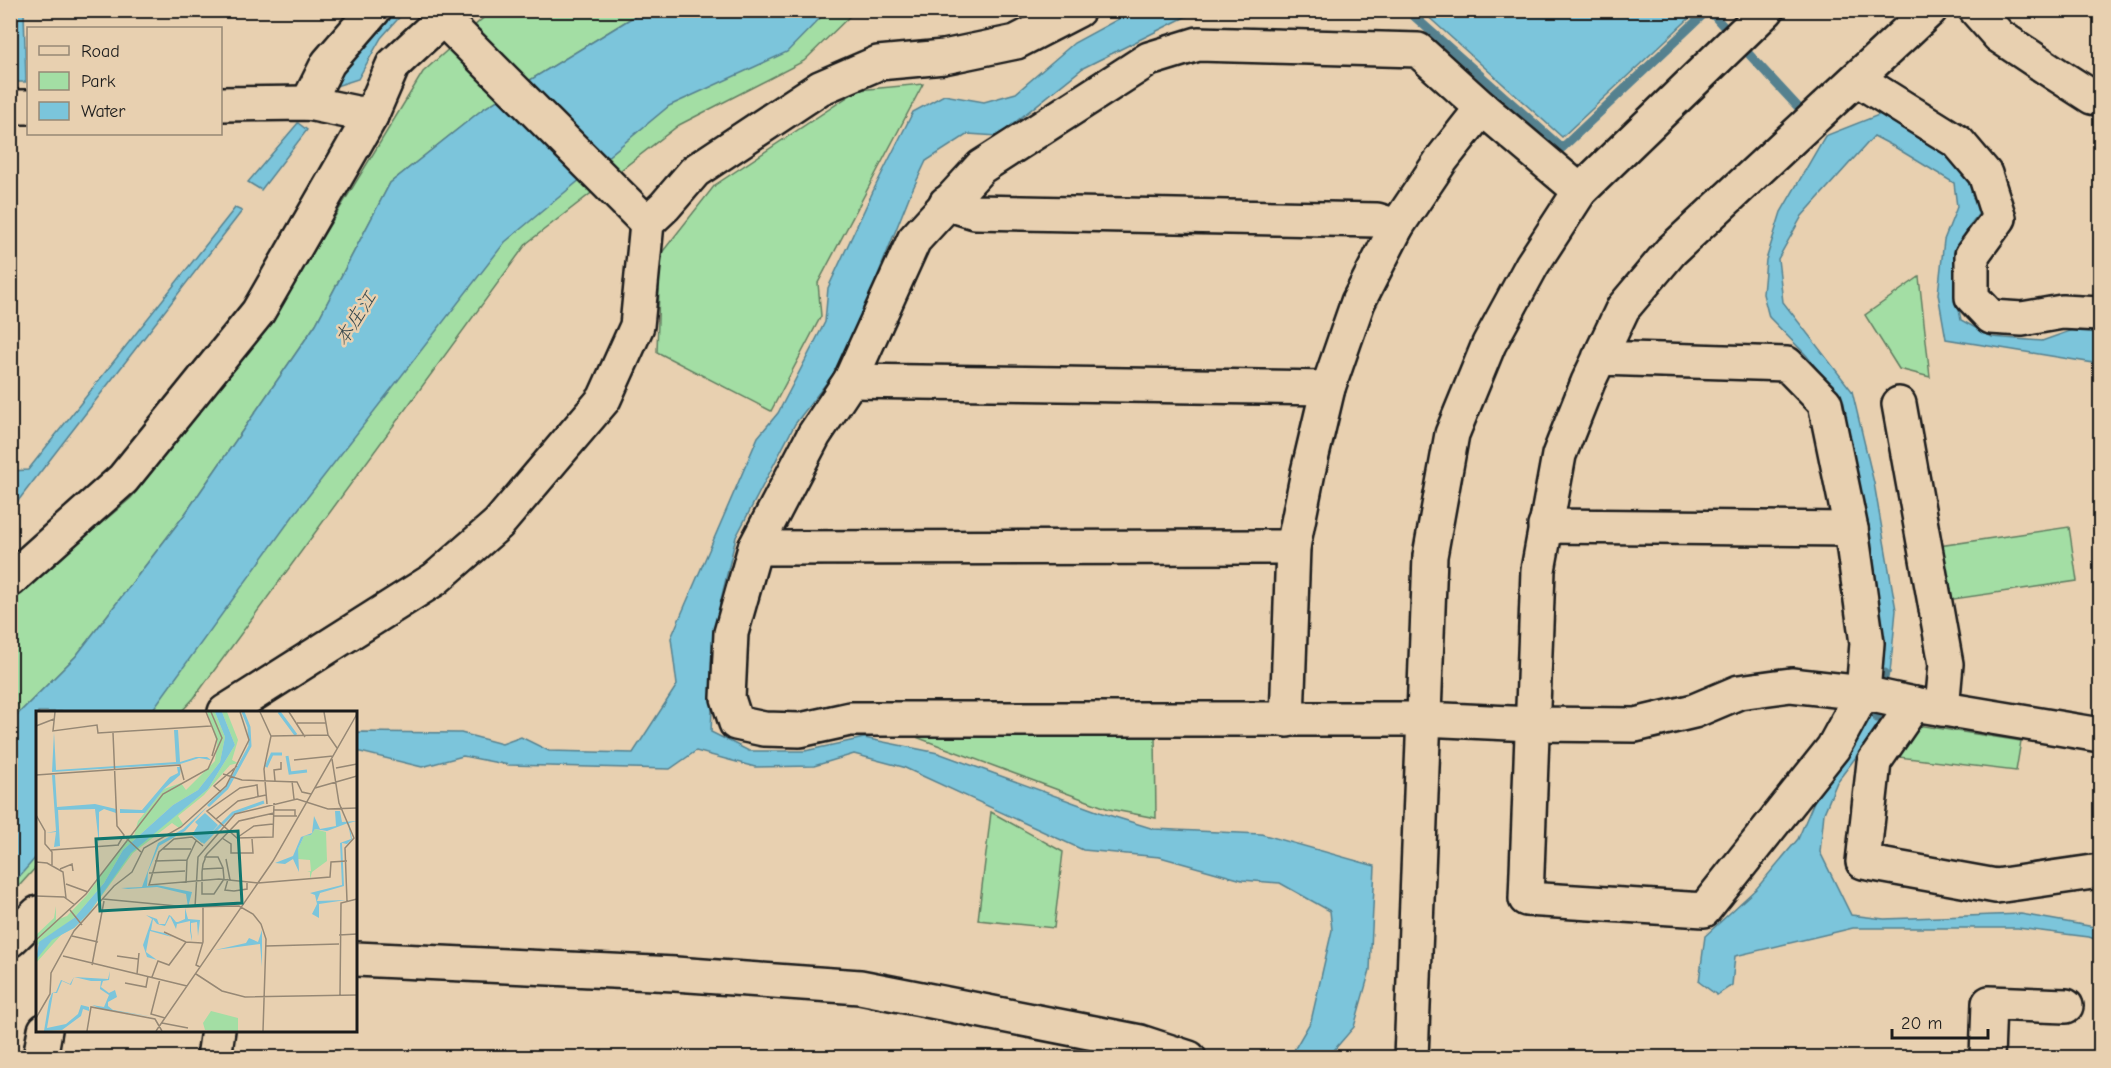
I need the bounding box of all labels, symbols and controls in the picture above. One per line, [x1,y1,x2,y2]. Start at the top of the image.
legend [27,27,222,135]
text: Road [81,41,120,62]
text: Park [81,71,116,92]
text: Water [81,101,126,122]
water label: 本庄江 [329,286,382,350]
inset map [36,711,357,1032]
scale bar [1892,1002,1988,1040]
text: 20 m [1901,1013,1942,1034]

